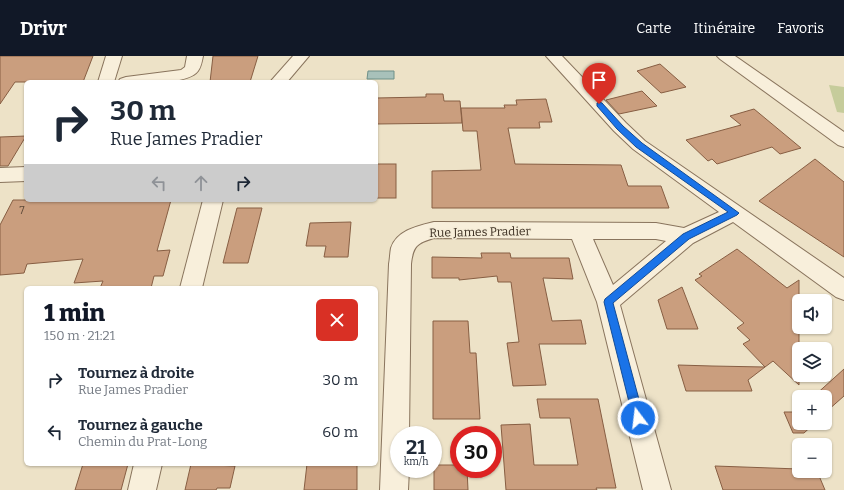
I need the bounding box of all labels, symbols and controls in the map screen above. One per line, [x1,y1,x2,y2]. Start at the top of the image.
text: Drivr [20,17,67,40]
text: Carte [636,20,671,37]
text: Itinéraire [693,20,755,37]
text: Favoris [777,20,824,37]
pin [582,63,616,104]
icon: arrive [588,69,610,91]
text: 30 m [110,94,176,127]
icon: right [44,96,96,148]
text: Rue James Pradier [110,128,262,150]
icon: left [148,172,170,194]
icon: ahead [190,172,212,194]
icon: right [232,172,254,194]
house number: 7 [19,205,25,217]
street label: Rue James Pradier [429,224,532,240]
map controls [792,294,832,478]
button: sound [792,294,832,334]
text: 1 min [44,299,105,327]
button: close [316,299,358,341]
text: 150 m · 21:21 [44,328,115,343]
button: layers [792,342,832,382]
text: Tournez à droite [78,364,194,382]
icon: right [44,369,66,391]
text: 30 m [323,371,358,389]
text: Rue James Pradier [78,382,188,397]
button: + [792,390,832,430]
position arrow [617,397,659,439]
text: Tournez à gauche [78,416,203,434]
icon: left [44,421,66,443]
text: 60 m [322,423,358,441]
speed limit sign: 30 [450,426,502,478]
text: Chemin du Prat-Long [78,434,207,449]
text: 21 [406,435,426,459]
button: − [792,438,832,478]
text: km/h [404,456,428,468]

